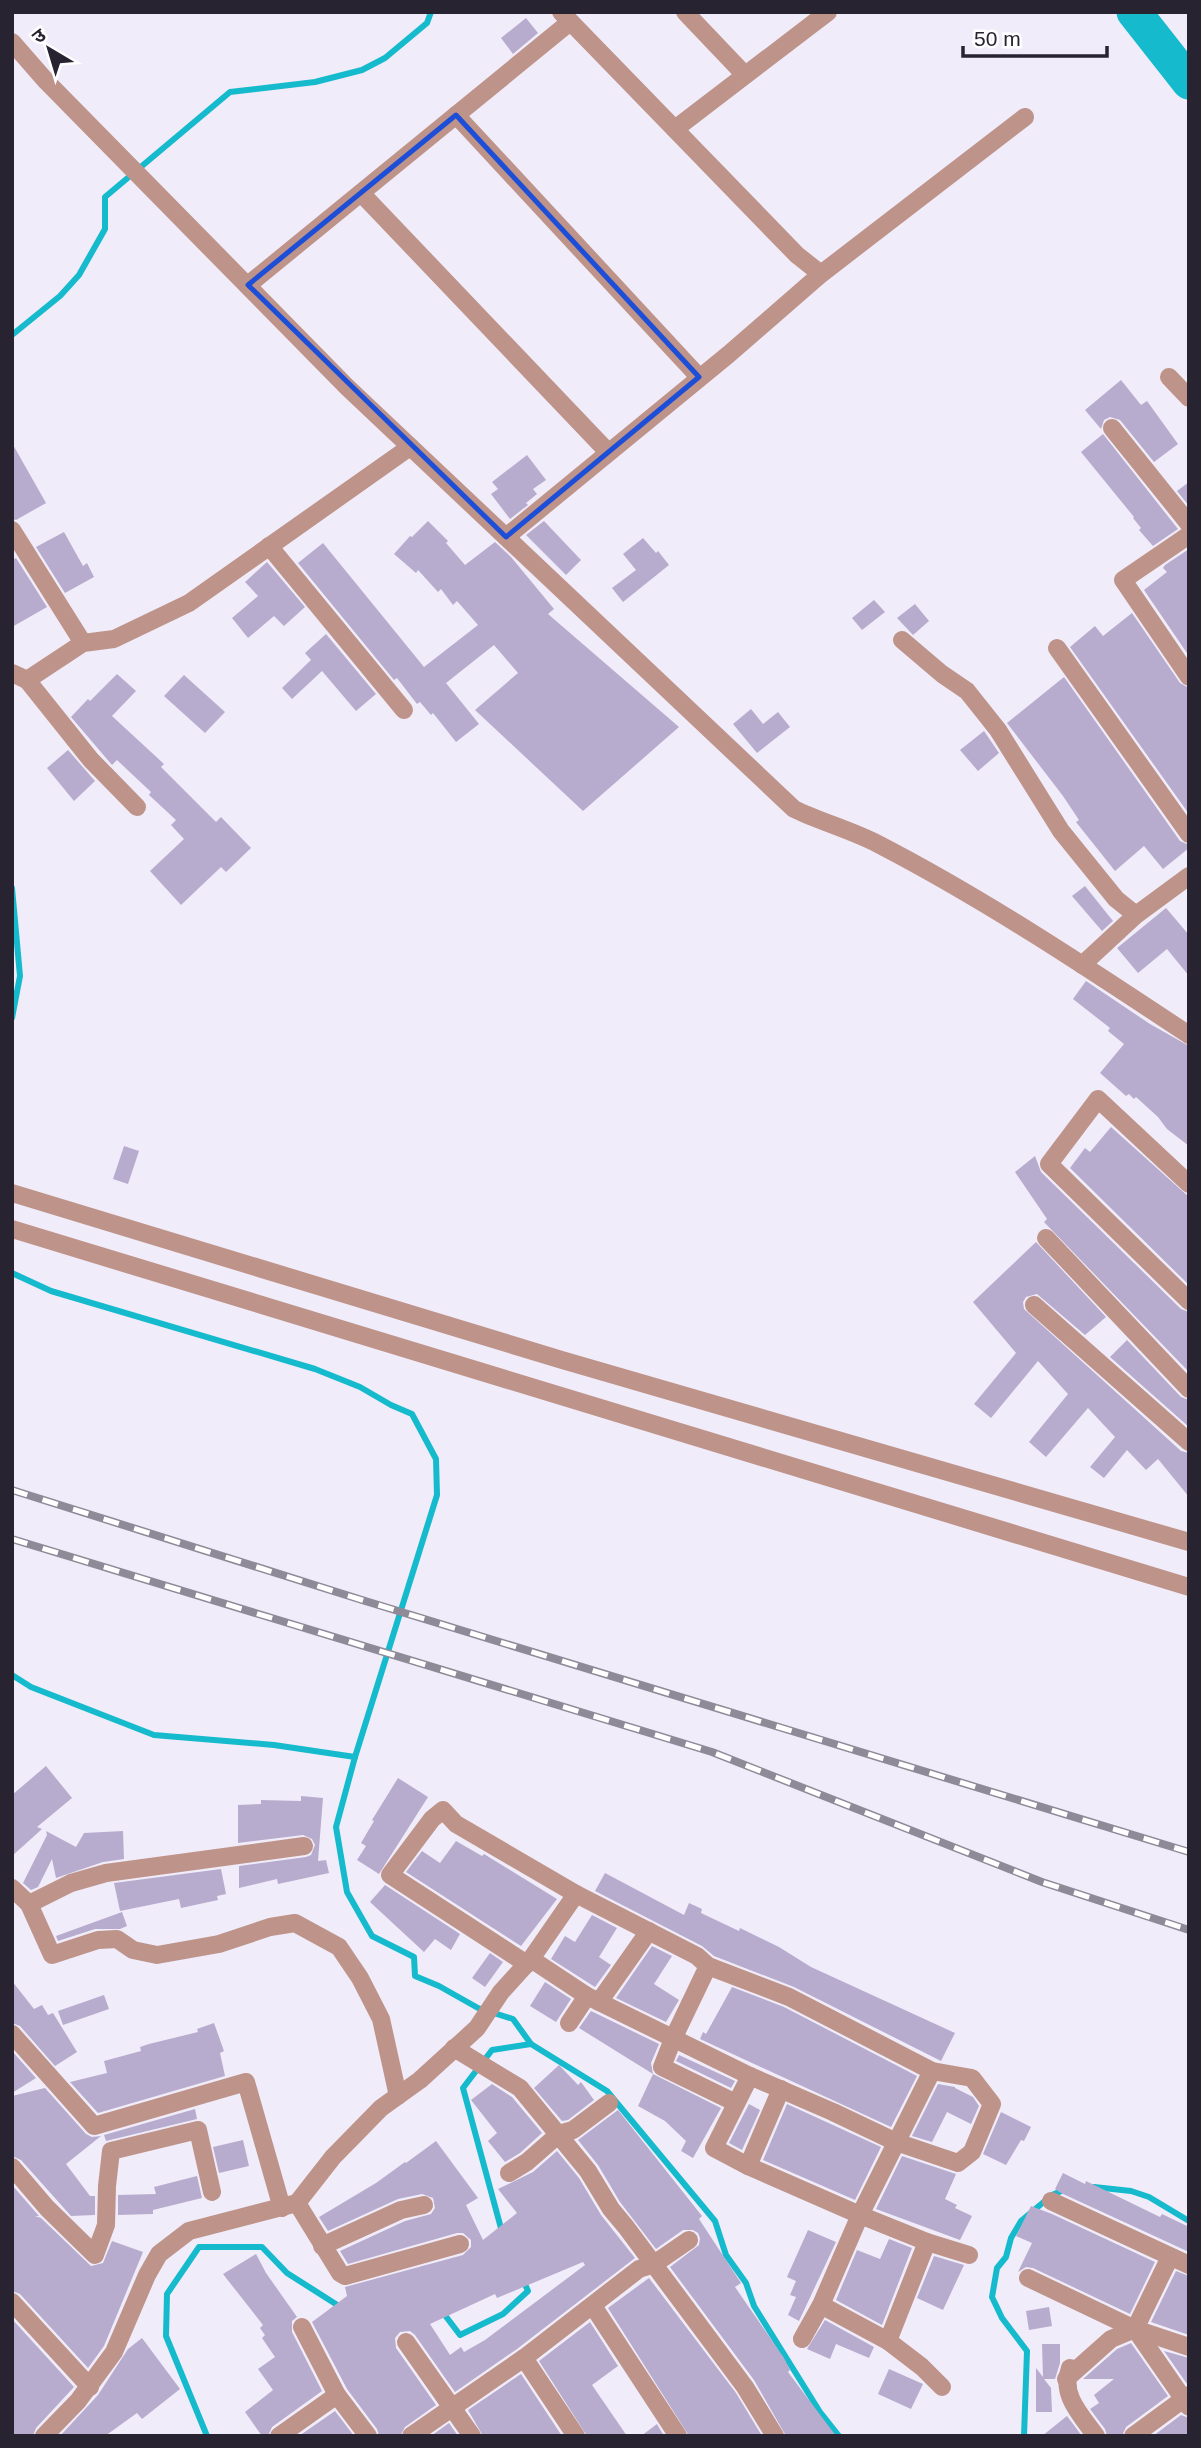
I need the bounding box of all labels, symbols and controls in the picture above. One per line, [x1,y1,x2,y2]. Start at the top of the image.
north arrow [14,14,84,84]
scale bar [963,14,1106,58]
text: उ [28,24,50,48]
text: 50 m [974,27,1021,50]

